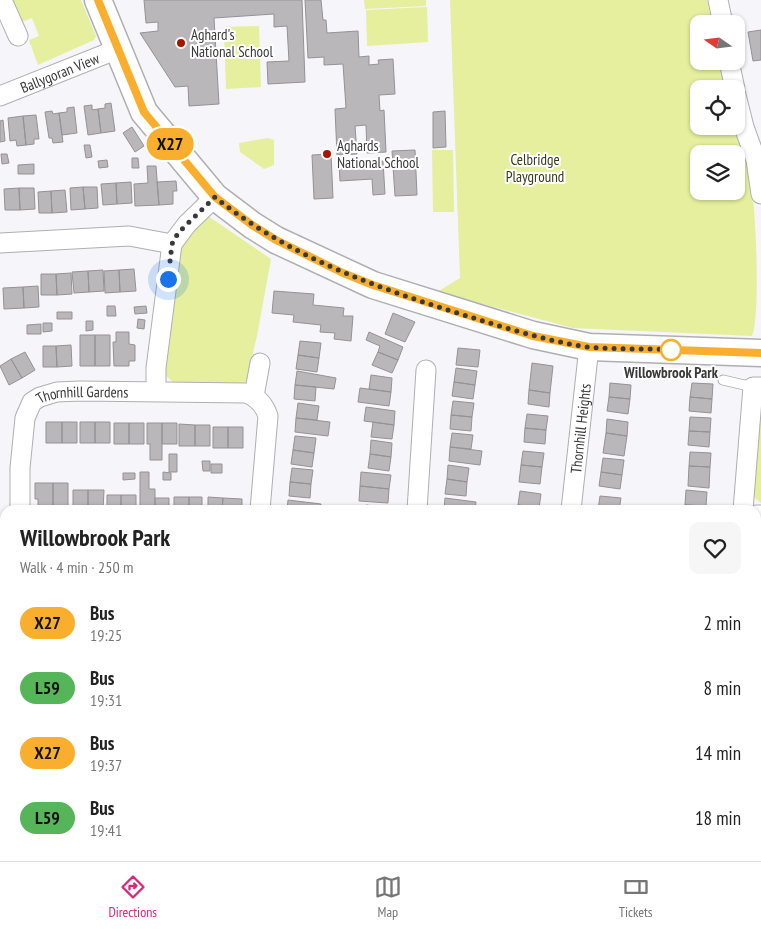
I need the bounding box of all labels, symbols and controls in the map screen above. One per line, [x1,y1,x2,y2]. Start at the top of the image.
north arrow [690,15,745,70]
map controls [690,15,745,200]
place label: Aghard's National School [191,25,274,61]
marker: Aghard's National School [175,37,187,49]
street label: Ballygoran View [17,48,102,97]
button: locate [690,80,745,135]
line badge: X27 [141,128,199,160]
text: X27 [157,132,183,155]
place label: Aghards National School [337,136,420,172]
button: layers [690,145,745,200]
marker: Aghards National School [321,148,333,160]
park label: Celbridge Playground [506,150,564,186]
your location [156,267,181,292]
marker: Willowbrook Park [660,339,682,361]
place label: Willowbrook Park [623,363,719,382]
street label: Thornhill Gardens [32,381,128,407]
street label: Thornhill Heights [566,383,594,474]
text: Willowbrook Park [20,522,170,553]
button: heart [689,522,741,574]
text: Walk · 4 min · 250 m [20,557,133,577]
text: Bus [90,601,114,625]
text: X27 [34,611,61,634]
text: 2 min [704,611,741,635]
text: 19:25 [90,625,122,645]
text: Bus [90,666,114,690]
text: L59 [35,676,60,699]
text: 8 min [704,676,741,700]
text: 19:31 [90,690,122,710]
text: Bus [90,731,114,755]
text: X27 [34,741,61,764]
text: 14 min [695,741,741,765]
text: 19:37 [90,755,122,775]
text: Bus [90,796,114,820]
text: L59 [35,806,60,829]
text: 18 min [695,806,741,830]
text: 19:41 [90,820,122,840]
tab: Directions [108,873,157,921]
tab: Map [374,873,402,921]
tab: Tickets [619,873,653,921]

